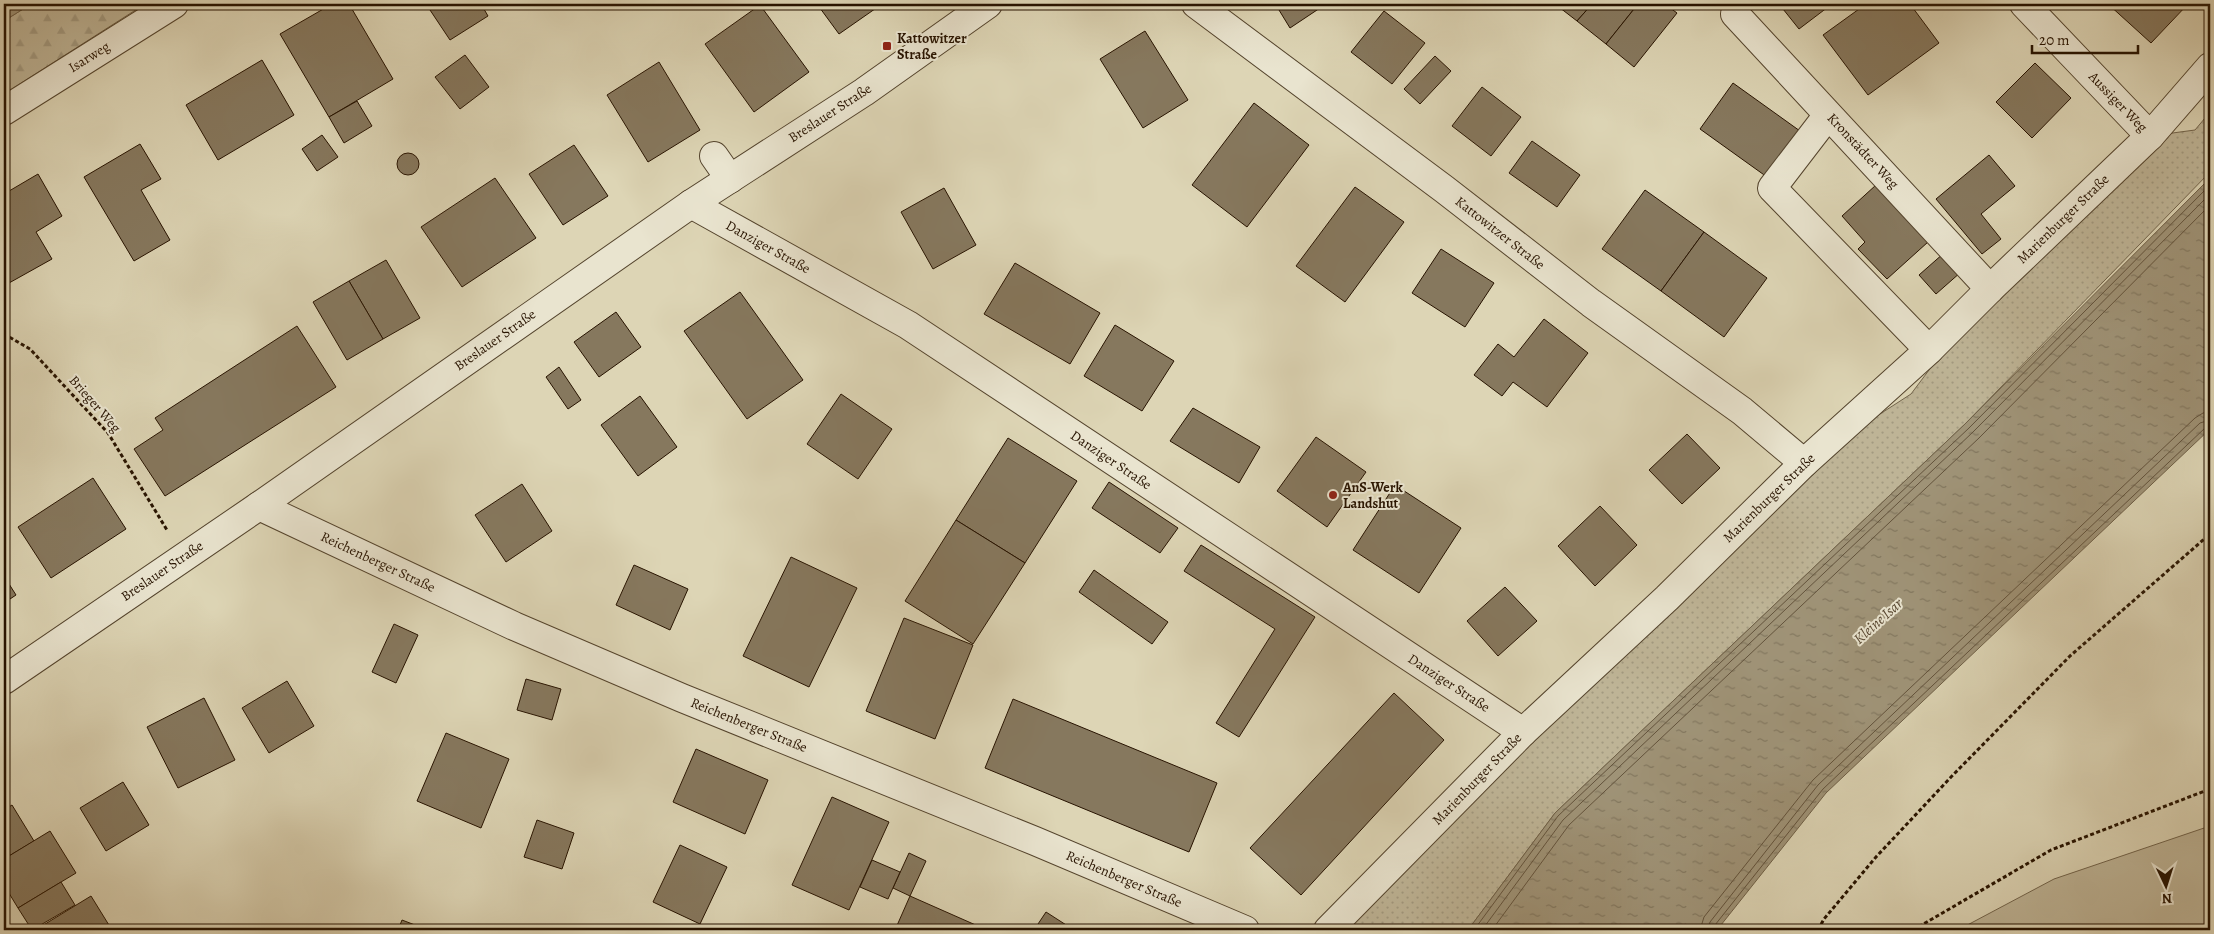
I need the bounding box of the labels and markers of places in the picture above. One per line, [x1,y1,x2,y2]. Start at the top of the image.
place label: Kattowitzer Straße [897,29,967,64]
marker: Kattowitzer Straße [881,40,893,52]
place label: AnS-Werk Landshut [1342,478,1403,513]
marker: AnS-Werk Landshut [1327,489,1339,501]

